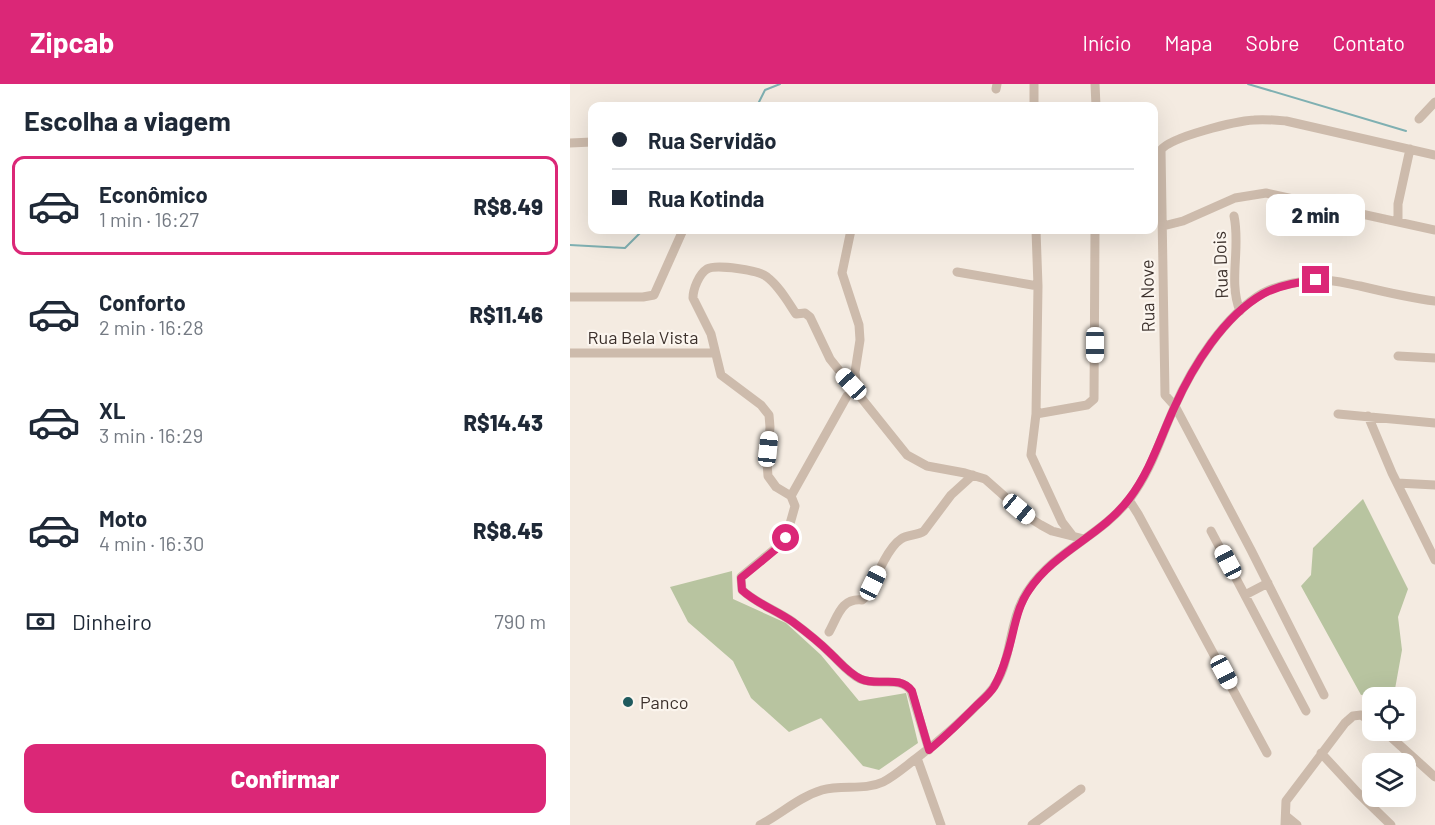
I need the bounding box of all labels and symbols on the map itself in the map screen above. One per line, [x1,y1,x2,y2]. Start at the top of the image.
callout: 2 min [1266,193,1365,235]
street label: Rua Dois [1208,231,1232,299]
street label: Rua Nove [1135,259,1159,333]
route end [1302,266,1329,293]
street label: Rua Bela Vista [588,326,698,348]
car [1086,327,1104,363]
car [832,365,870,403]
car [757,430,779,468]
car [999,491,1039,527]
route start [772,524,799,551]
car [1212,542,1244,582]
car [857,563,889,603]
car [1208,652,1240,692]
place label: Panco [640,691,689,713]
marker: Panco [621,695,635,709]

